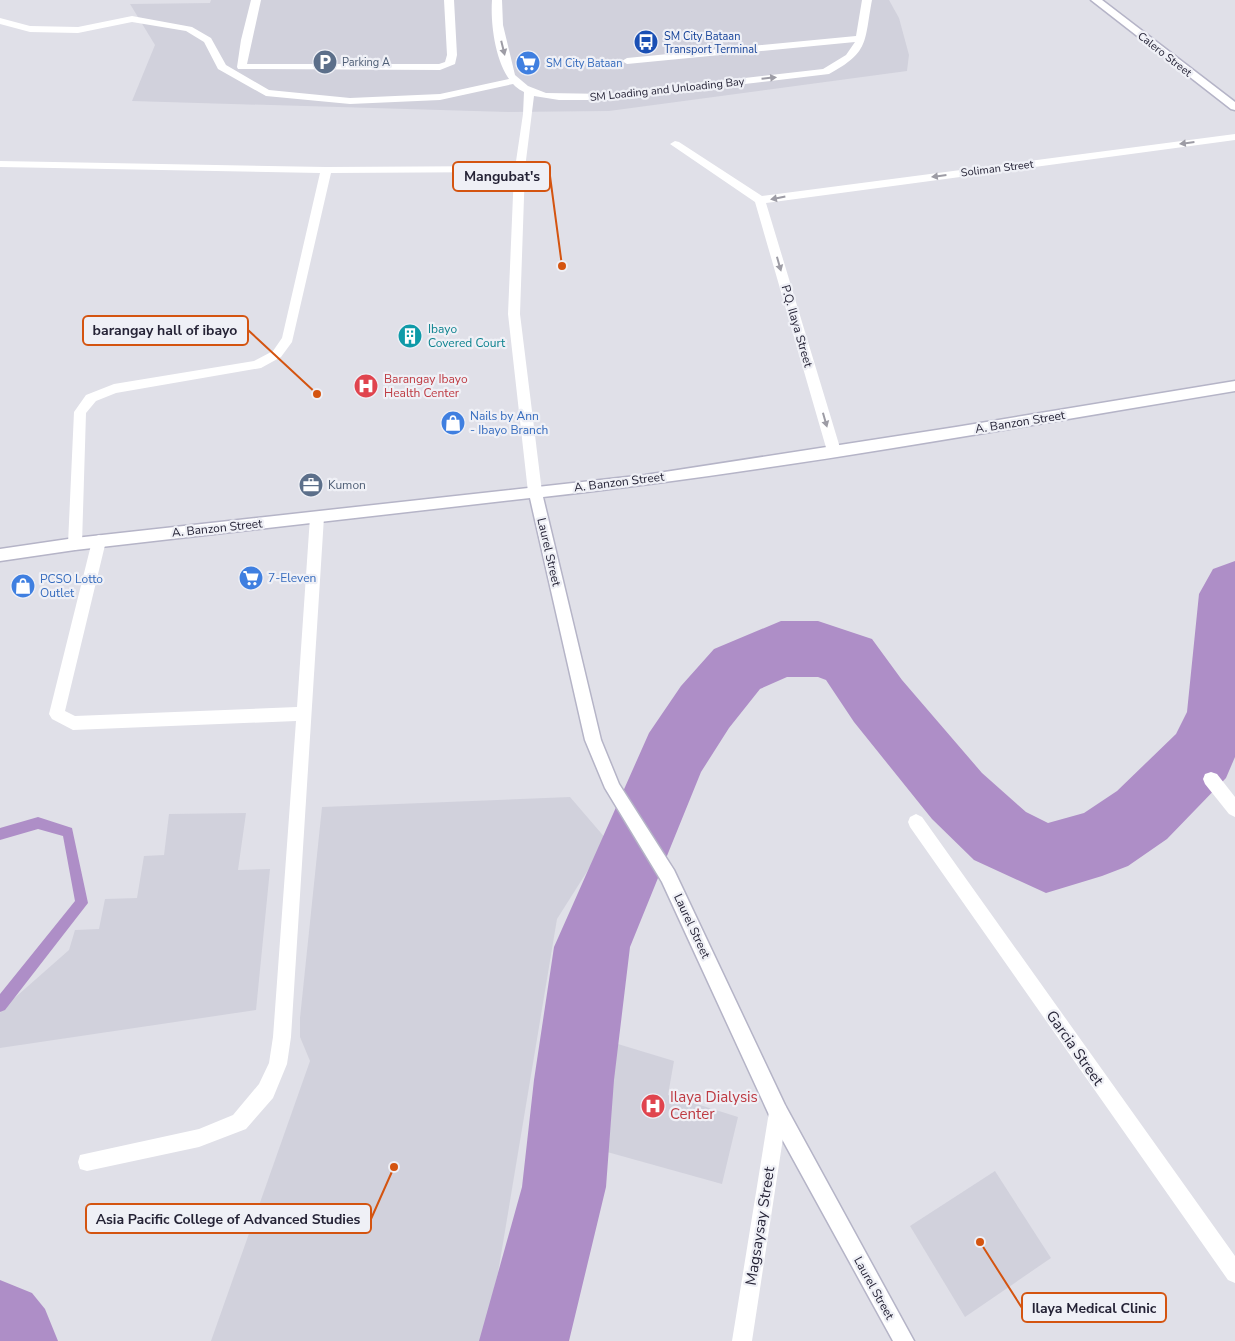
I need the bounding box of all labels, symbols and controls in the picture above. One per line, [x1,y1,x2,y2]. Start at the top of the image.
street label: Calero Street [1134,28,1195,80]
bus stop icon: SM City Bataan Transport Terminal [633,29,659,55]
place label: SM City Bataan Transport Terminal [664,29,758,57]
one-way arrow [499,40,507,55]
parking icon: Parking A [312,49,338,75]
supermarket icon: SM City Bataan [515,50,541,76]
place label: Parking A [342,55,390,70]
place label: SM City Bataan [546,56,622,71]
street label: SM Loading and Unloading Bay [589,74,745,105]
one-way arrow [762,74,778,82]
one-way arrow [1178,140,1194,148]
street label: Soliman Street [960,157,1034,180]
callout: Mangubat's [453,162,550,191]
text: Mangubat's [464,167,540,186]
one-way arrow [930,172,946,180]
one-way arrow [769,194,785,202]
one-way arrow [775,257,783,272]
street label: P.Q. Ilaya Street [778,283,817,370]
callout: barangay hall of ibayo [83,316,248,345]
text: barangay hall of ibayo [93,321,237,340]
place label: Ibayo Covered Court [428,321,506,351]
building icon: Ibayo Covered Court [397,323,423,349]
place label: Barangay Ibayo Health Center [384,371,468,401]
hospital icon: Barangay Ibayo Health Center [353,373,379,399]
street label: A. Banzon Street [974,407,1067,437]
place label: Nails by Ann - Ibayo Branch [470,408,548,438]
shop icon: Nails by Ann - Ibayo Branch [440,410,466,436]
one-way arrow [821,412,829,427]
street label: A. Banzon Street [573,468,666,495]
office icon: Kumon [298,472,324,498]
place label: Kumon [328,477,366,493]
street label: A. Banzon Street [171,515,264,541]
street label: Laurel Street [533,516,565,588]
supermarket icon: 7-Eleven [238,565,264,591]
place label: 7-Eleven [268,570,316,586]
place label: PCSO Lotto Outlet [40,571,103,601]
shop icon: PCSO Lotto Outlet [10,573,36,599]
street label: Laurel Street [670,891,714,962]
street label: Garcia Street [1042,1007,1109,1090]
place label: Ilaya Dialysis Center [670,1087,758,1124]
hospital icon: Ilaya Dialysis Center [640,1093,666,1119]
street label: Magsaysay Street [741,1165,779,1287]
callout: Asia Pacific College of Advanced Studies [86,1204,371,1233]
text: Asia Pacific College of Advanced Studies [96,1210,360,1229]
street label: Laurel Street [850,1254,898,1323]
callout: Ilaya Medical Clinic [1022,1293,1166,1322]
text: Ilaya Medical Clinic [1032,1299,1157,1318]

